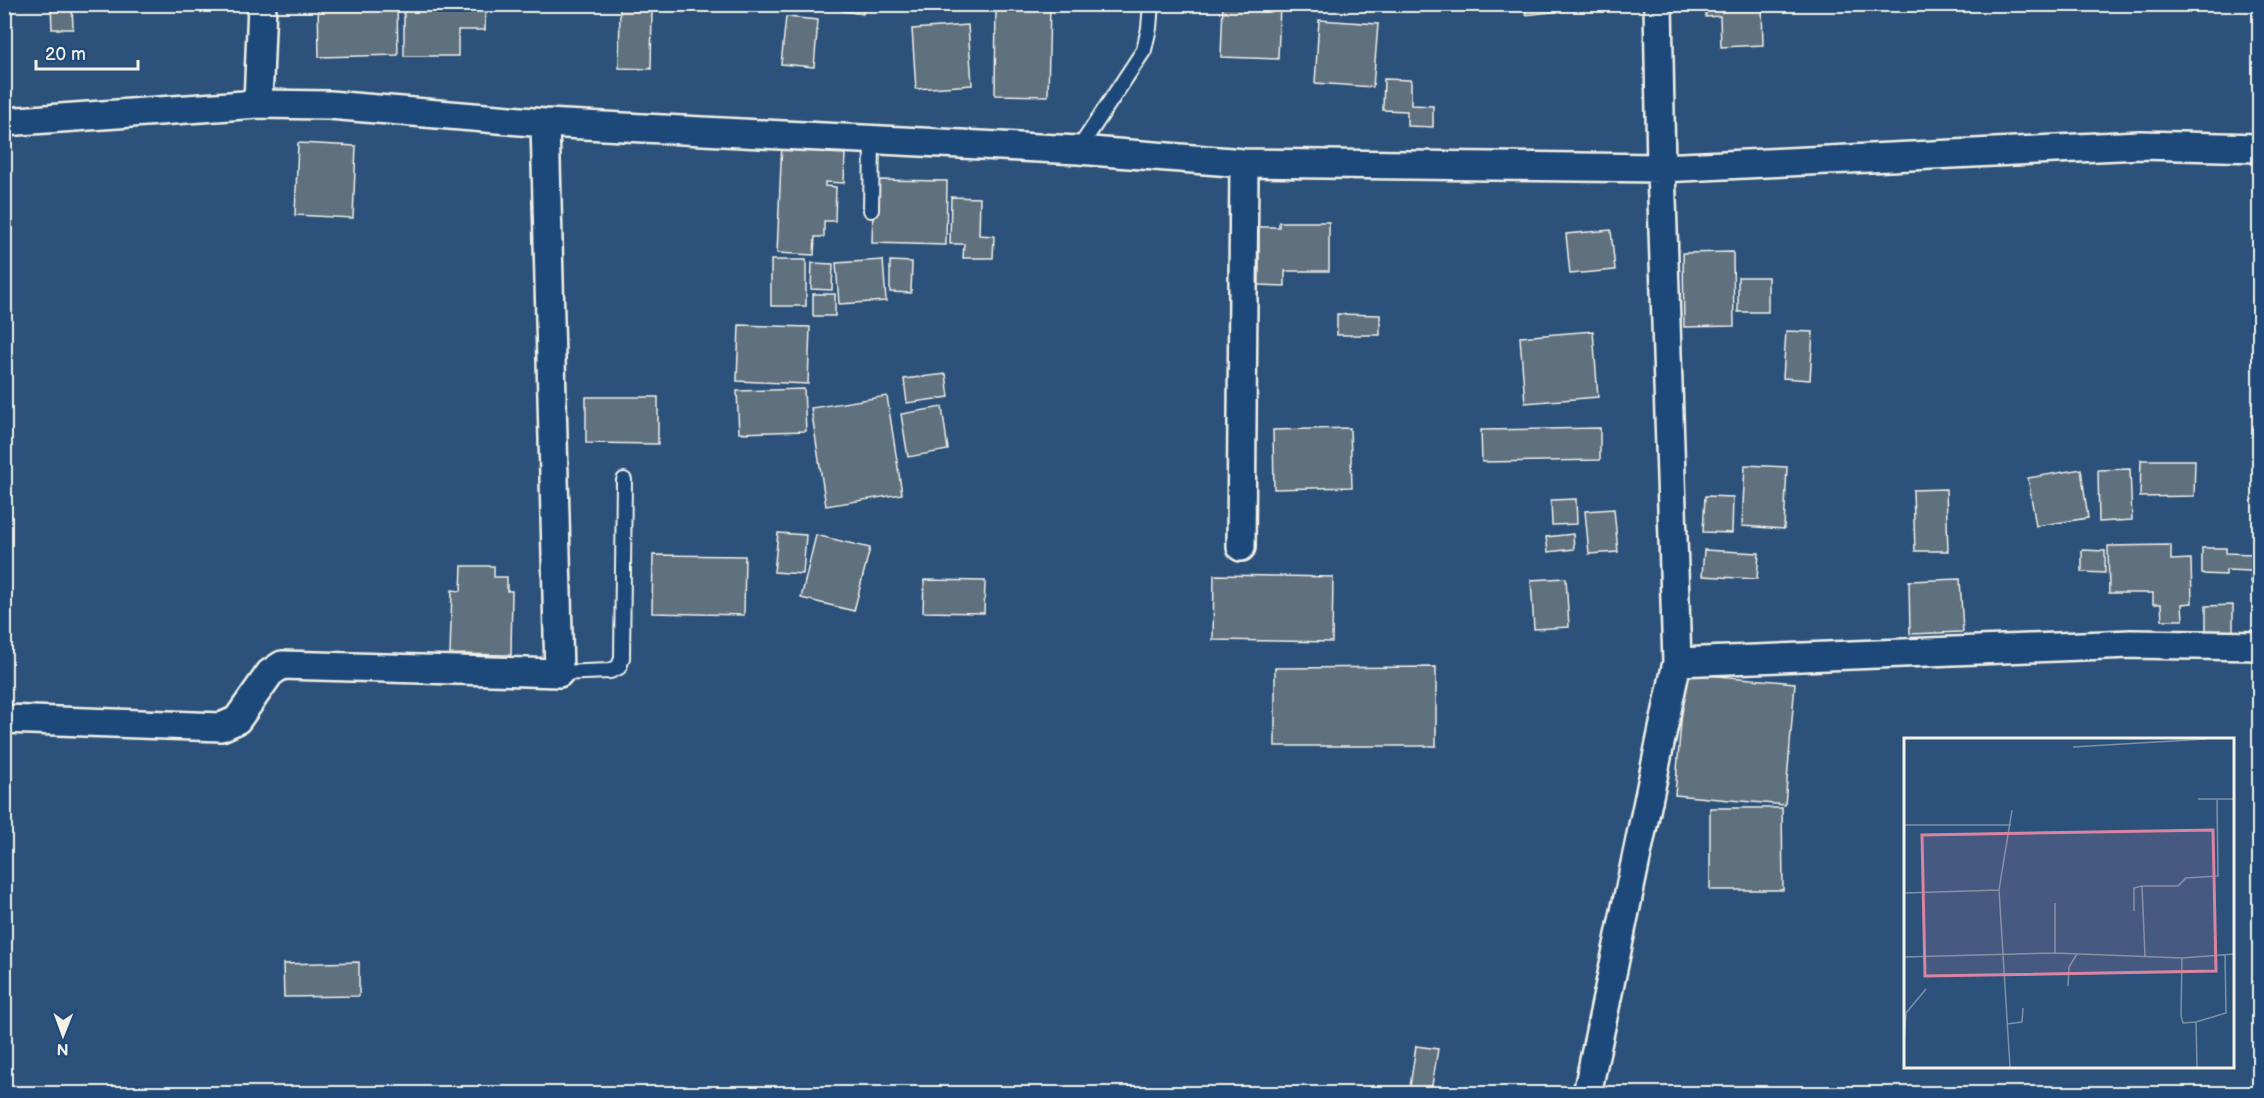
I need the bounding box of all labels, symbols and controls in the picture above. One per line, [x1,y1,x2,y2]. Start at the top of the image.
scale bar [36,33,138,71]
text: 20 m [45,44,86,65]
inset map [1904,738,2234,1068]
north arrow [33,1005,93,1065]
text: N [57,1039,69,1058]

